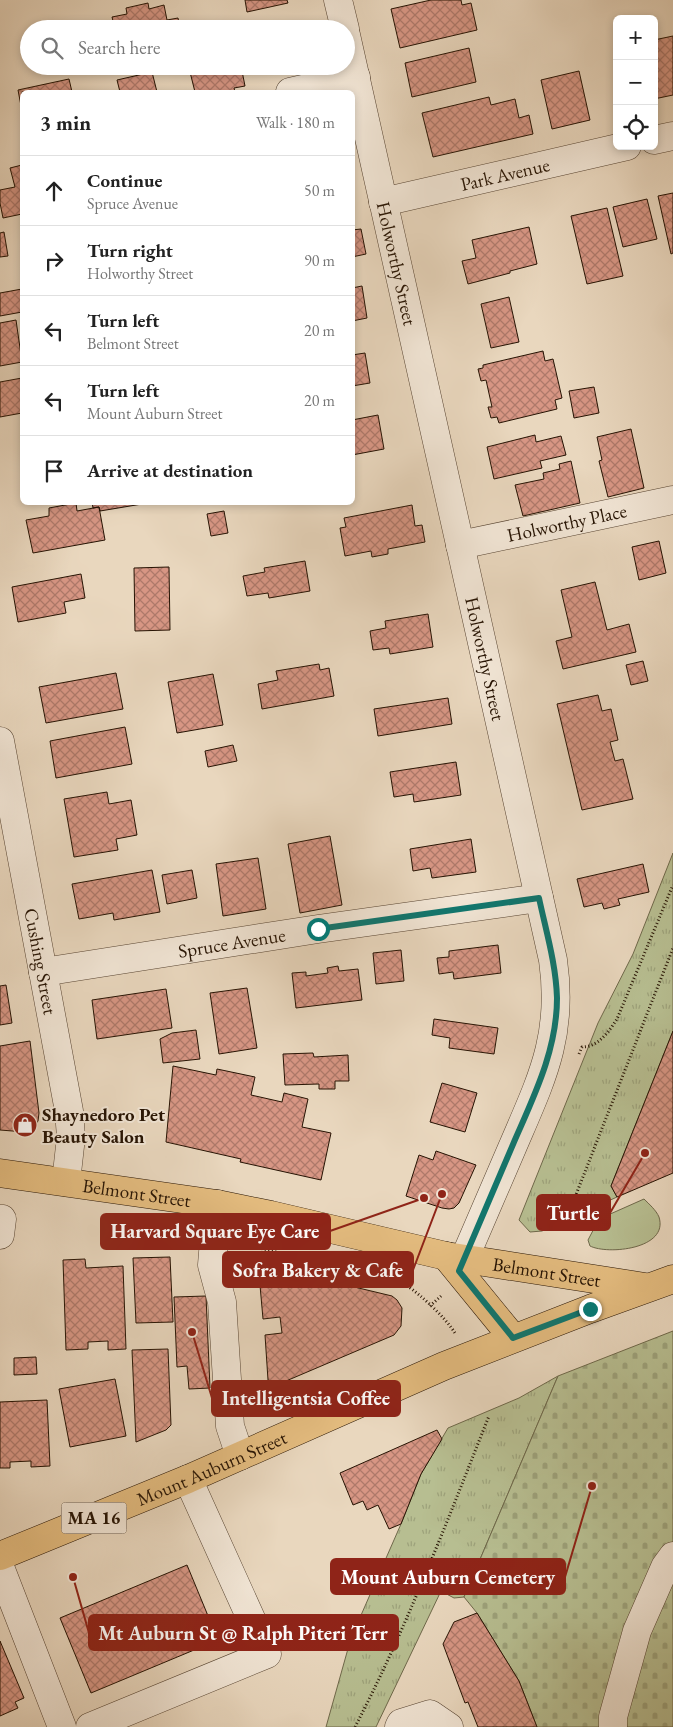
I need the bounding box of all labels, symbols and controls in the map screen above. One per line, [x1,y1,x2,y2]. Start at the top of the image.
map controls [613,15,658,150]
button: + [613,15,658,60]
search box [20,20,355,75]
icon: search [38,34,66,62]
text: Search here [78,35,160,60]
button: − [613,60,658,105]
button: locate [613,105,658,150]
text: 3 min [40,109,91,136]
text: Walk · 180 m [256,112,335,133]
street label: Park Avenue [458,152,552,197]
text: Continue [87,168,162,193]
icon: ahead [40,177,68,205]
text: 50 m [304,180,335,201]
text: Spruce Avenue [87,193,178,214]
street label: Holworthy Street [371,199,423,328]
text: Turn right [87,238,173,263]
icon: right [40,247,68,275]
text: 90 m [304,250,335,271]
text: Holworthy Street [87,263,193,284]
text: Turn left [87,308,159,333]
icon: left [40,317,68,345]
text: 20 m [304,320,335,341]
text: Belmont Street [87,333,179,354]
text: Turn left [87,378,159,403]
icon: left [40,387,68,415]
text: 20 m [304,390,335,411]
text: Mount Auburn Street [87,403,222,424]
icon: arrive [40,457,68,485]
text: Arrive at destination [87,458,253,483]
street label: Holworthy Place [504,498,629,548]
street label: Holworthy Street [459,594,511,723]
street label: Cushing Street [18,906,63,1017]
route start [307,918,330,941]
street label: Spruce Avenue [176,922,287,964]
place label: Shaynedoro Pet Beauty Salon [42,1102,165,1149]
shop icon: Shaynedoro Pet Beauty Salon [12,1112,38,1138]
street label: Belmont Street [81,1173,192,1213]
callout: Turtle [537,1195,610,1230]
text: Turtle [546,1200,600,1226]
callout: Harvard Square Eye Care [101,1214,330,1249]
text: Harvard Square Eye Care [111,1218,319,1244]
street label: Belmont Street [491,1251,602,1293]
callout: Sofra Bakery & Cafe [223,1252,413,1287]
text: Sofra Bakery & Cafe [233,1257,403,1283]
route end [579,1298,602,1321]
callout: Intelligentsia Coffee [212,1381,400,1416]
text: Intelligentsia Coffee [222,1385,390,1411]
street label: Mount Auburn Street [133,1425,291,1512]
road number: MA 16 [62,1502,126,1534]
callout: Mount Auburn Cemetery [331,1559,565,1594]
text: Mount Auburn Cemetery [341,1564,556,1590]
callout: Mt Auburn St @ Ralph Piteri Terr [89,1615,398,1650]
text: Mt Auburn St @ Ralph Piteri Terr [98,1620,389,1646]

